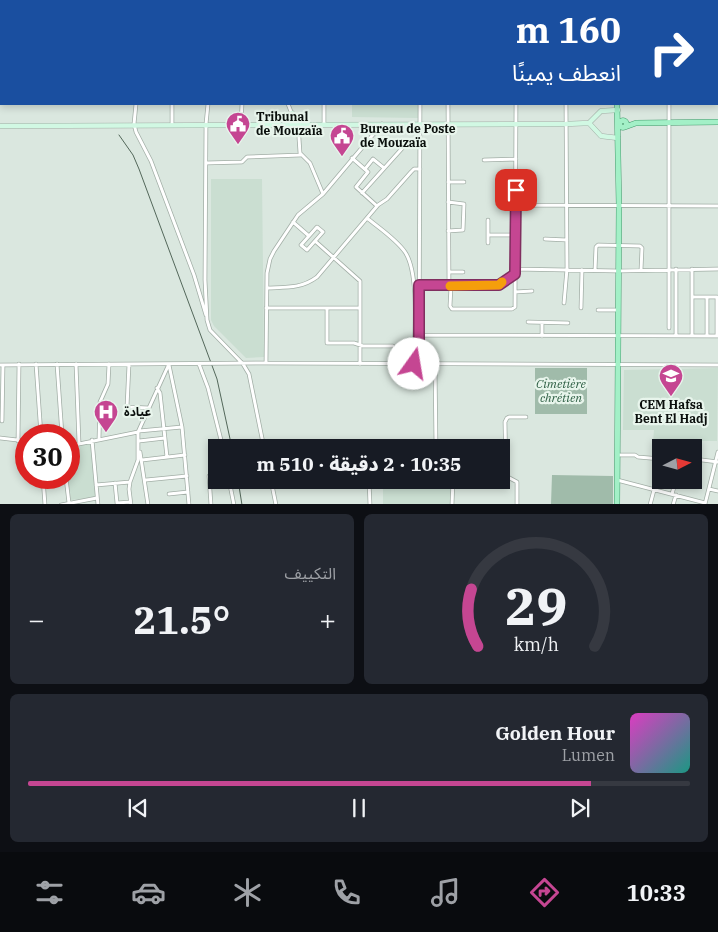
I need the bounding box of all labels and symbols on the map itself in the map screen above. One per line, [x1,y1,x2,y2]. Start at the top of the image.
place label: Tribunal de Mouzaïa [256,109,323,138]
public building icon: Tribunal de Mouzaïa [225,111,251,145]
place label: Bureau de Poste de Mouzaïa [360,121,456,150]
public building icon: Bureau de Poste de Mouzaïa [329,123,355,157]
pin [495,169,537,211]
position arrow [387,337,439,389]
school or university icon: CEM Hafsa Bent El Hadj [658,363,684,397]
park label: Cimetière chrétien [536,376,587,405]
place label: CEM Hafsa Bent El Hadj [634,397,708,426]
hospital icon: عيادة [93,399,119,433]
place label: عيادة [124,404,152,419]
speed limit sign: 30 [15,424,80,489]
north arrow [652,439,702,489]

